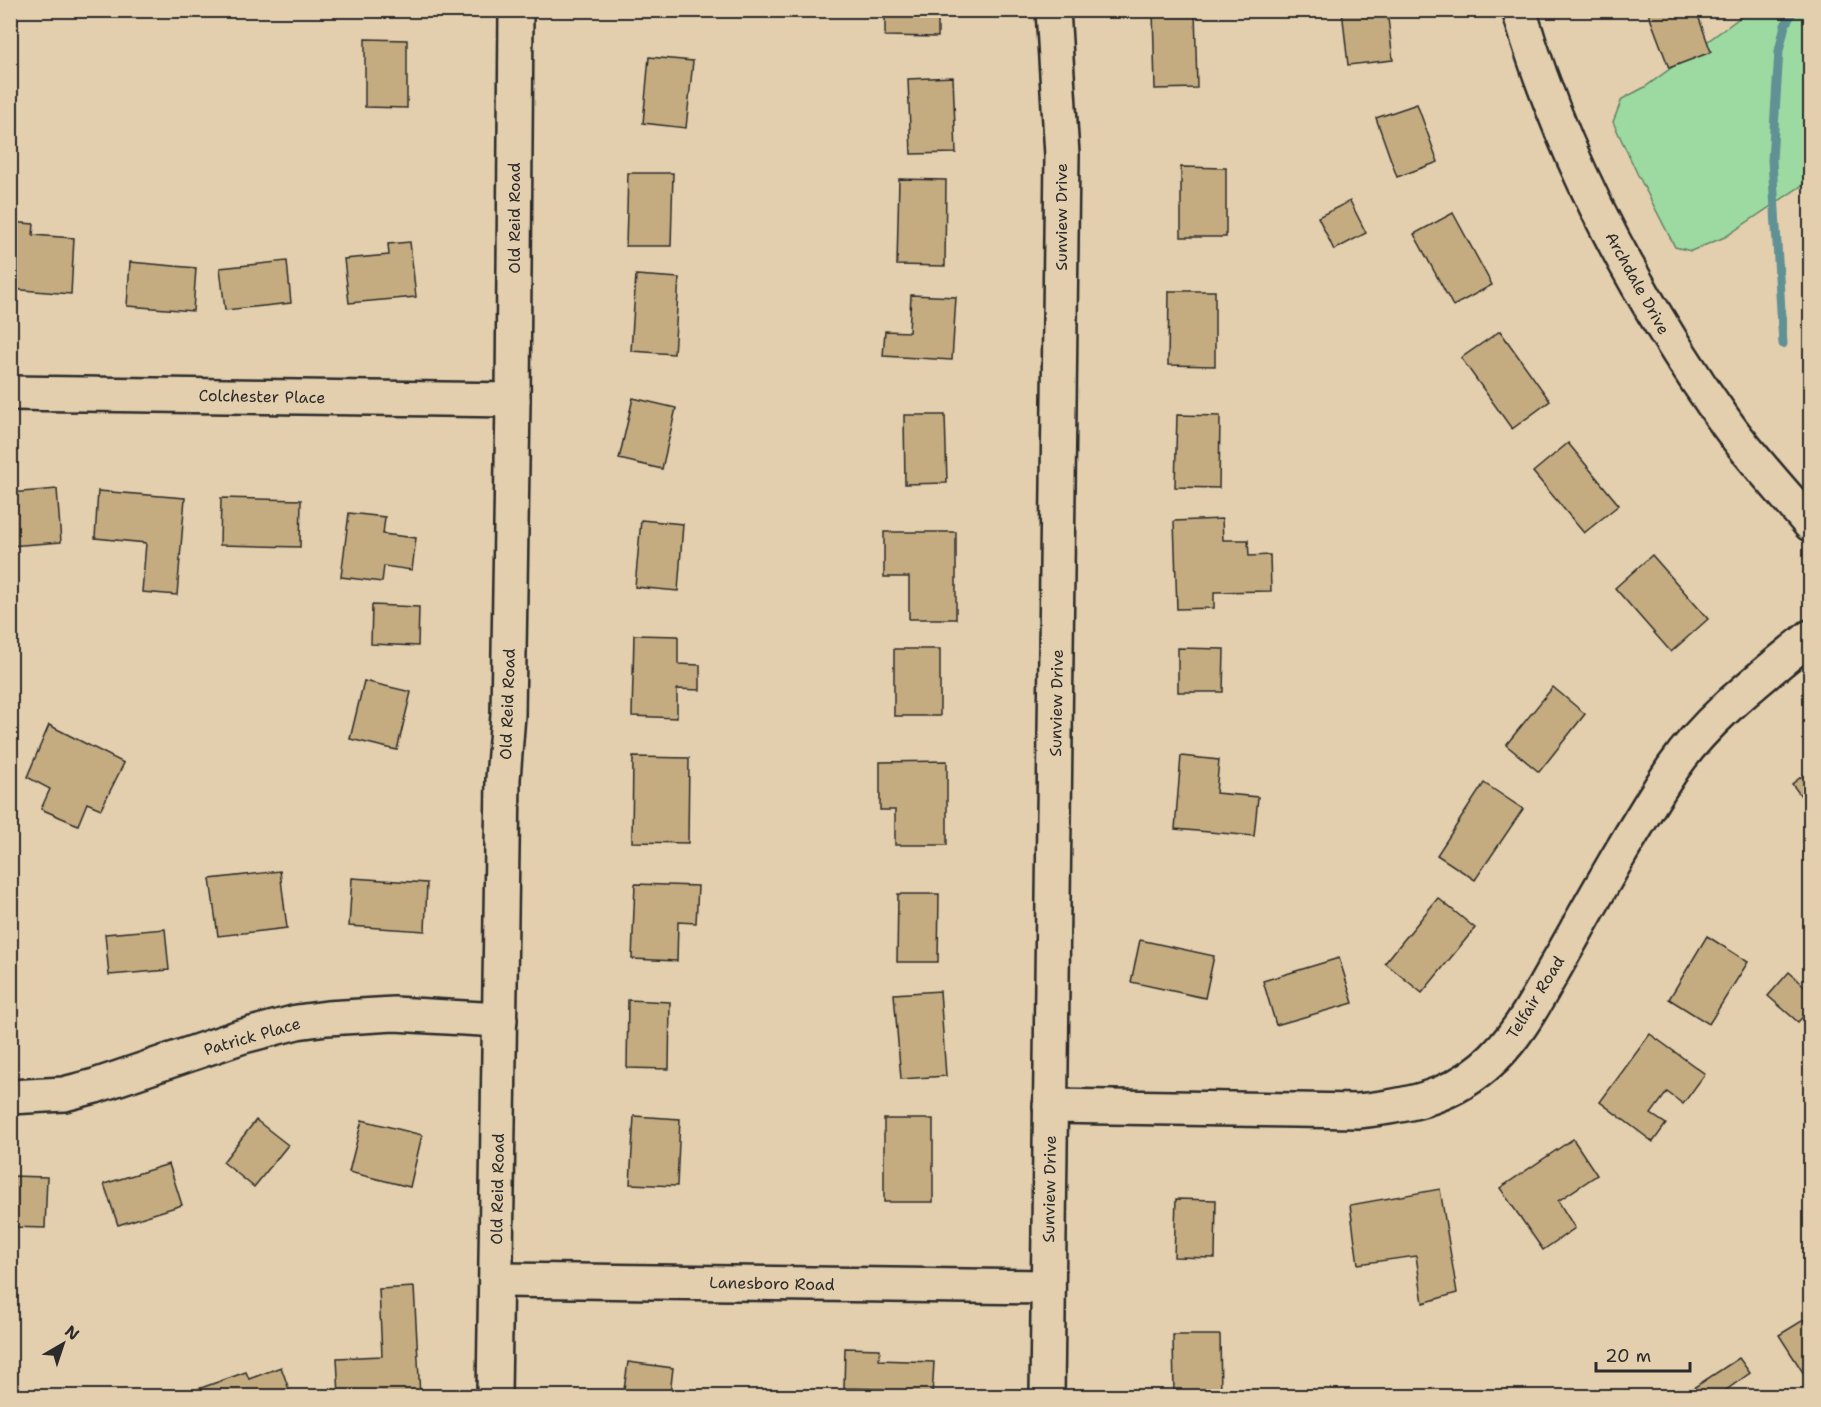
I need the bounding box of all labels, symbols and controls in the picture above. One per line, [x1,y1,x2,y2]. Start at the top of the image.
street label: Old Reid Road [504,162,525,274]
street label: Sunview Drive [1051,163,1072,271]
street label: Archdale Drive [1601,228,1674,338]
street label: Colchester Place [198,385,326,408]
street label: Old Reid Road [495,648,520,760]
street label: Sunview Drive [1045,649,1068,757]
street label: Telfair Road [1502,952,1569,1043]
street label: Patrick Place [201,1013,303,1060]
street label: Old Reid Road [486,1133,509,1245]
street label: Sunview Drive [1038,1135,1061,1243]
street label: Lanesboro Road [709,1272,835,1295]
north arrow [33,1314,93,1374]
text: N [61,1321,84,1345]
scale bar [1596,1335,1690,1373]
text: 20 m [1605,1344,1651,1368]

